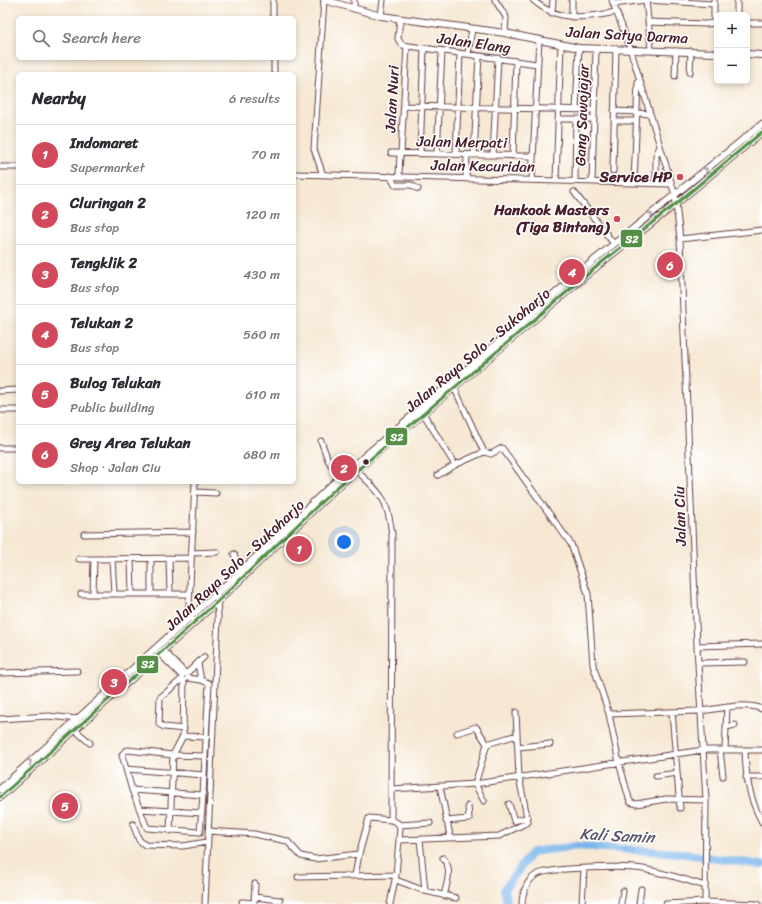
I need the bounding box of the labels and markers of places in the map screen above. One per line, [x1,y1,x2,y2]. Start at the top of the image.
place label: Service HP [599,164,672,190]
marker: Service HP [675,172,685,182]
place label: Hankook Masters (Tiga Bintang) [493,197,611,240]
marker: Hankook Masters (Tiga Bintang) [612,214,622,224]
pin: 6 [657,250,683,280]
pin: 4 [559,257,585,287]
pin: 2 [331,453,357,483]
unlabelled marker [361,457,371,467]
pin: 1 [286,534,312,564]
pin: 3 [101,667,127,697]
pin: 5 [52,791,78,821]

